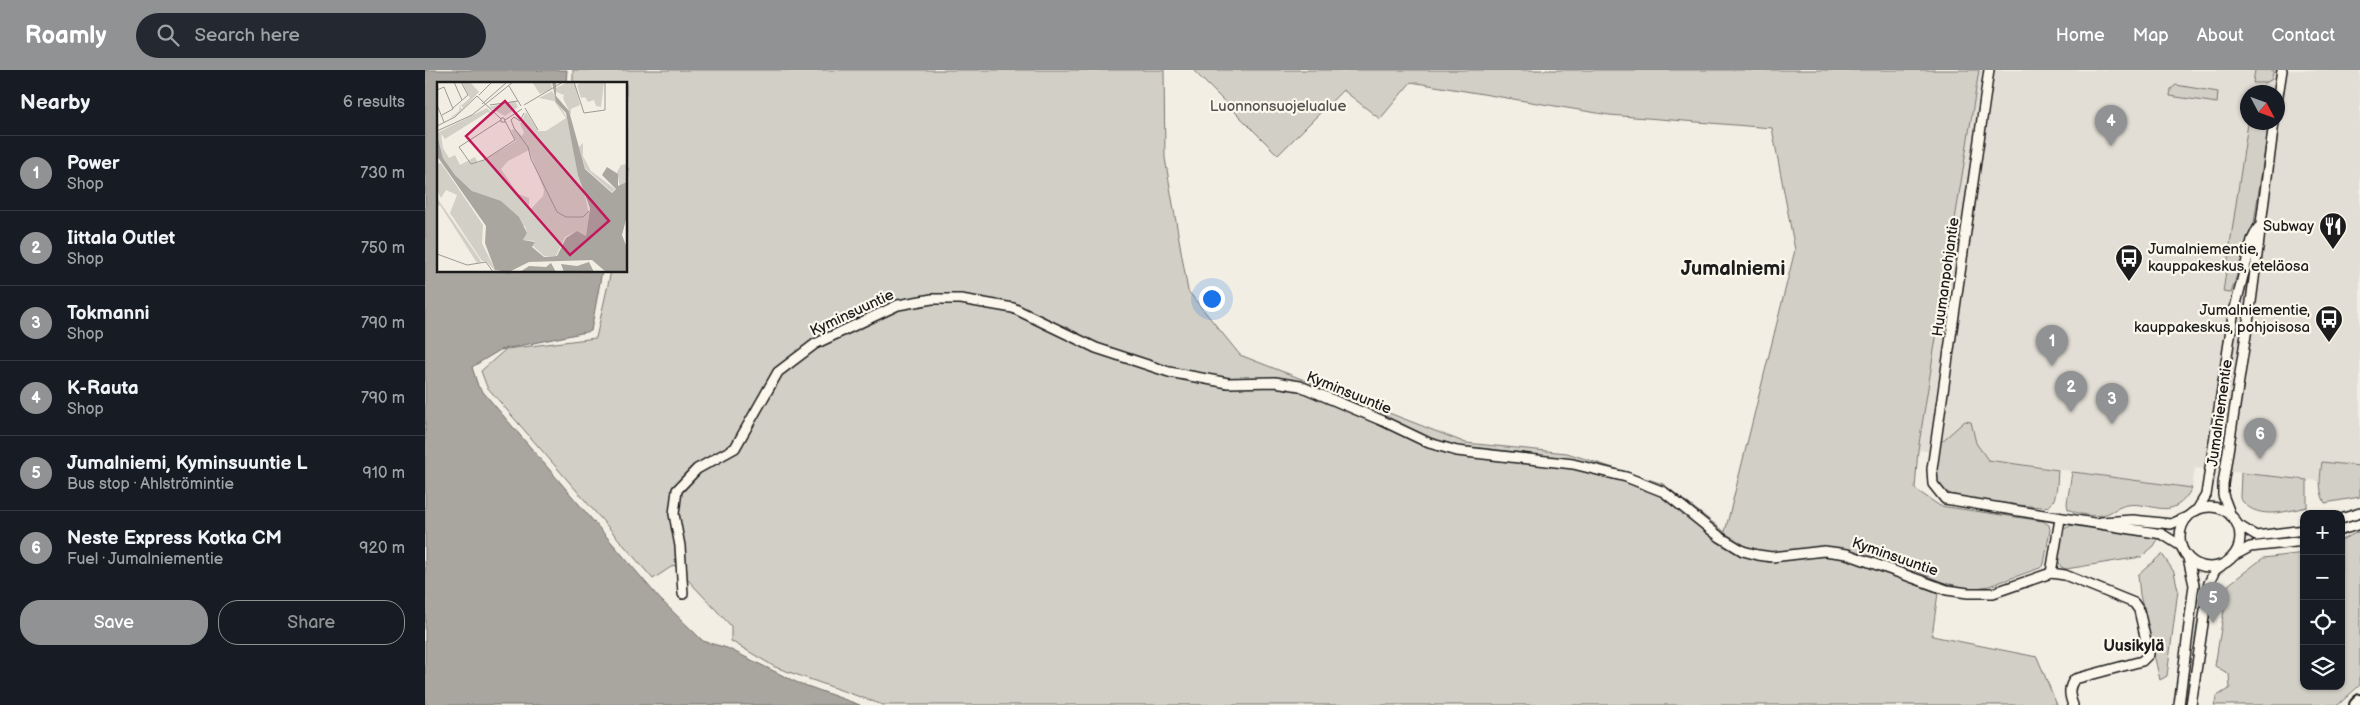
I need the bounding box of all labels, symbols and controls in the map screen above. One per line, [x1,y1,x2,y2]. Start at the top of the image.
search box [136,13,486,58]
text: Roamly [25,21,106,50]
icon: search [154,21,182,49]
text: Search here [194,24,300,47]
text: Home [2056,25,2105,46]
text: Map [2133,25,2169,46]
text: About [2197,25,2244,46]
text: Contact [2272,25,2335,46]
inset map [437,82,627,272]
north arrow [2240,85,2285,130]
text: Nearby [20,90,90,115]
text: 6 results [343,93,405,112]
park label: Luonnonsuojelualue [1210,97,1346,116]
pin: 4 [2095,105,2127,146]
text: Power [67,152,120,175]
text: 1 [33,164,39,183]
text: 730 m [360,164,405,183]
text: Shop [67,175,104,194]
restaurant icon: Subway [2318,211,2348,250]
street label: Huumanpohjantie [1928,216,1964,338]
place label: Subway [2263,217,2314,236]
text: Iittala Outlet [67,227,175,250]
text: 2 [31,239,41,258]
text: 750 m [361,239,405,258]
place label: Jumalniementie, kauppakeskus, eteläosa [2148,240,2309,276]
bus stop icon: Jumalniementie, kauppakeskus, eteläosa [2114,243,2144,282]
text: Shop [67,250,104,269]
district label: Jumalniemi [1681,257,1785,281]
street label: Kyminsuuntie [807,285,897,341]
your location [1199,286,1225,312]
place label: Jumalniementie, kauppakeskus, pohjoisosa [2134,301,2310,337]
text: Tokmanni [67,302,149,325]
bus stop icon: Jumalniementie, kauppakeskus, pohjoisosa [2314,304,2344,343]
text: 3 [31,314,41,333]
text: 790 m [361,314,405,333]
text: Shop [67,325,104,344]
pin: 1 [2036,325,2068,366]
street label: Jumalniementie [2203,358,2237,468]
street label: Kyminsuuntie [1304,367,1394,419]
pin: 2 [2055,371,2087,412]
text: K-Rauta [67,377,139,400]
pin: 3 [2096,383,2128,424]
text: 4 [31,389,41,408]
text: 790 m [361,389,405,408]
text: Shop [67,400,104,419]
pin: 6 [2244,418,2276,459]
text: Jumalniemi, Kyminsuuntie L [67,452,308,475]
text: 5 [31,464,41,483]
text: 910 m [363,464,405,483]
text: Bus stop · Ahlströmintie [67,475,234,494]
map controls [2300,510,2345,690]
button: + [2300,510,2345,555]
text: Neste Express Kotka CM [67,527,282,550]
street label: Kyminsuuntie [1849,533,1941,581]
text: 6 [31,539,41,558]
text: 920 m [359,539,405,558]
text: Fuel · Jumalniementie [67,550,223,569]
button: − [2300,555,2345,600]
pin: 5 [2197,582,2229,623]
button: Save [20,600,208,645]
button: Share [218,600,405,645]
button: locate [2300,600,2345,645]
district label: Uusikylä [2103,637,2165,656]
button: layers [2300,645,2345,690]

